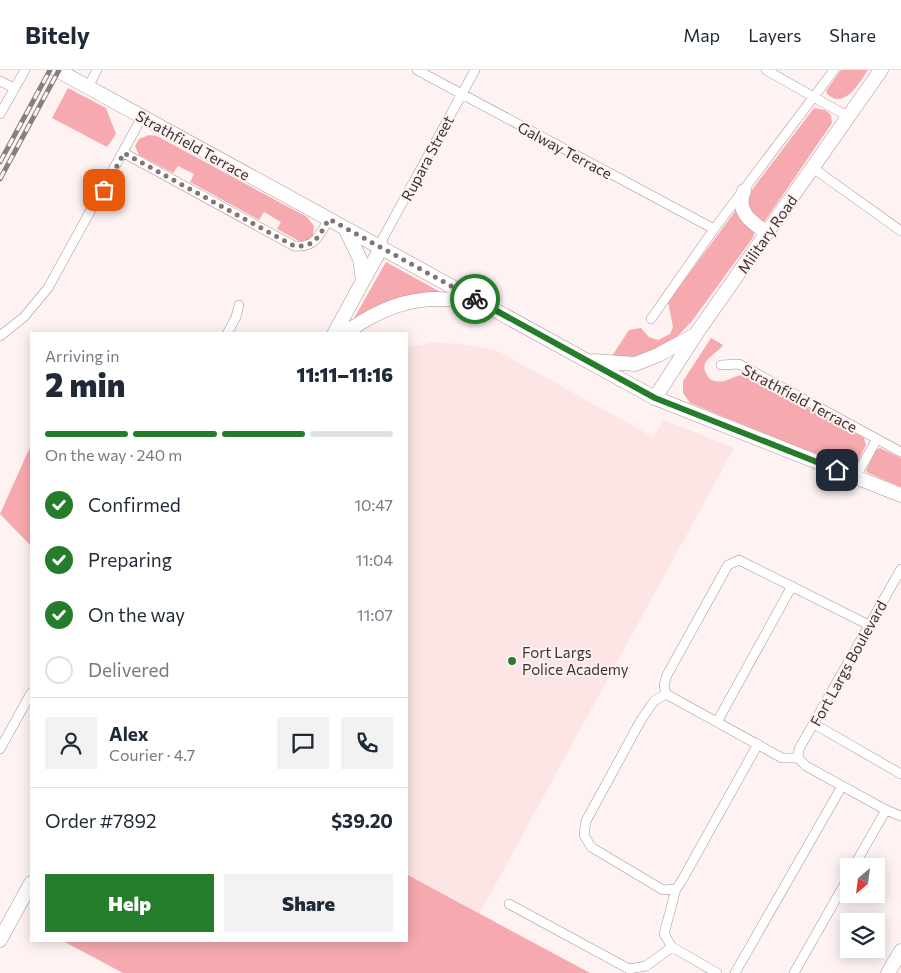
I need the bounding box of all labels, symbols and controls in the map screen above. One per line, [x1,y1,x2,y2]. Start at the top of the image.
text: Bitely [25,20,90,49]
text: Map [683,24,720,46]
text: Layers [748,24,801,46]
text: Share [829,24,876,46]
street label: Strathfield Terrace [133,106,253,184]
street label: Rupara Street [397,112,457,204]
street label: Galway Terrace [515,118,615,182]
pin [83,169,125,211]
icon: bag [90,176,118,204]
street label: Military Road [733,191,801,277]
courier [450,274,500,324]
icon: bike [461,285,489,313]
text: Arriving in [45,346,119,365]
street label: Strathfield Terrace [739,360,861,436]
text: 11:11–11:16 [297,363,393,386]
text: 2 min [45,364,125,404]
text: On the way · 240 m [45,445,182,464]
pin [816,449,858,491]
icon: home [823,456,851,484]
icon: check [45,491,73,519]
text: Confirmed [88,493,181,516]
text: 10:47 [354,495,393,514]
icon: check [45,546,73,574]
text: Preparing [88,548,172,571]
text: 11:04 [356,550,393,569]
street label: Fort Largs Boulevard [806,597,890,729]
icon: check [45,601,73,629]
text: On the way [88,603,185,626]
text: 11:07 [357,605,393,624]
place label: Fort Largs Police Academy [522,643,629,678]
marker: Fort Largs Police Academy [506,655,518,667]
text: Delivered [88,658,169,681]
button: person [45,717,97,769]
button: chat [277,717,329,769]
button: phone [341,717,393,769]
text: Alex [109,722,149,745]
text: Courier · 4.7 [109,745,195,764]
text: Order #7892 [45,809,157,832]
text: $39.20 [331,809,393,832]
north arrow [840,858,885,902]
map controls [840,858,885,958]
button: Help [45,874,214,932]
button: Share [224,874,393,932]
button: layers [840,913,885,958]

